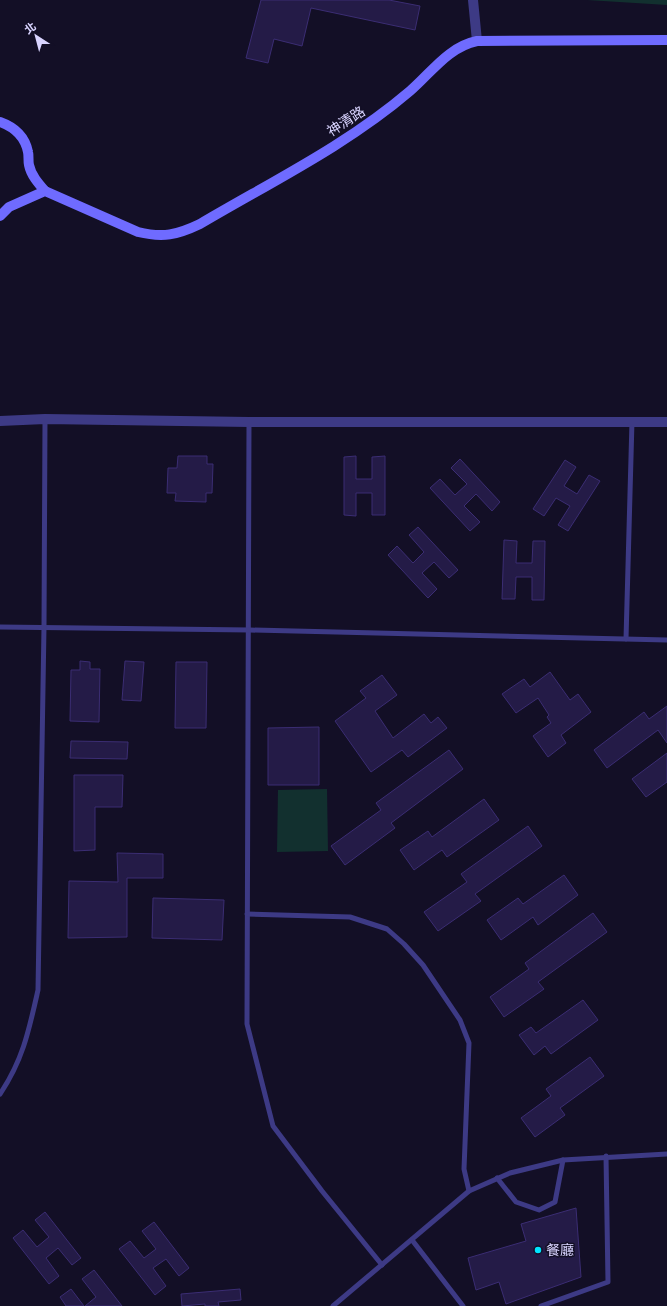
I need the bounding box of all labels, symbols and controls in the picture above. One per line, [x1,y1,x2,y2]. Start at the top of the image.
north arrow [16,16,56,56]
text: 北 [22,20,38,36]
street label: 神清路 [324,103,368,139]
place label: 餐廳 [546,1242,574,1258]
marker: 餐廳 [533,1245,543,1255]

